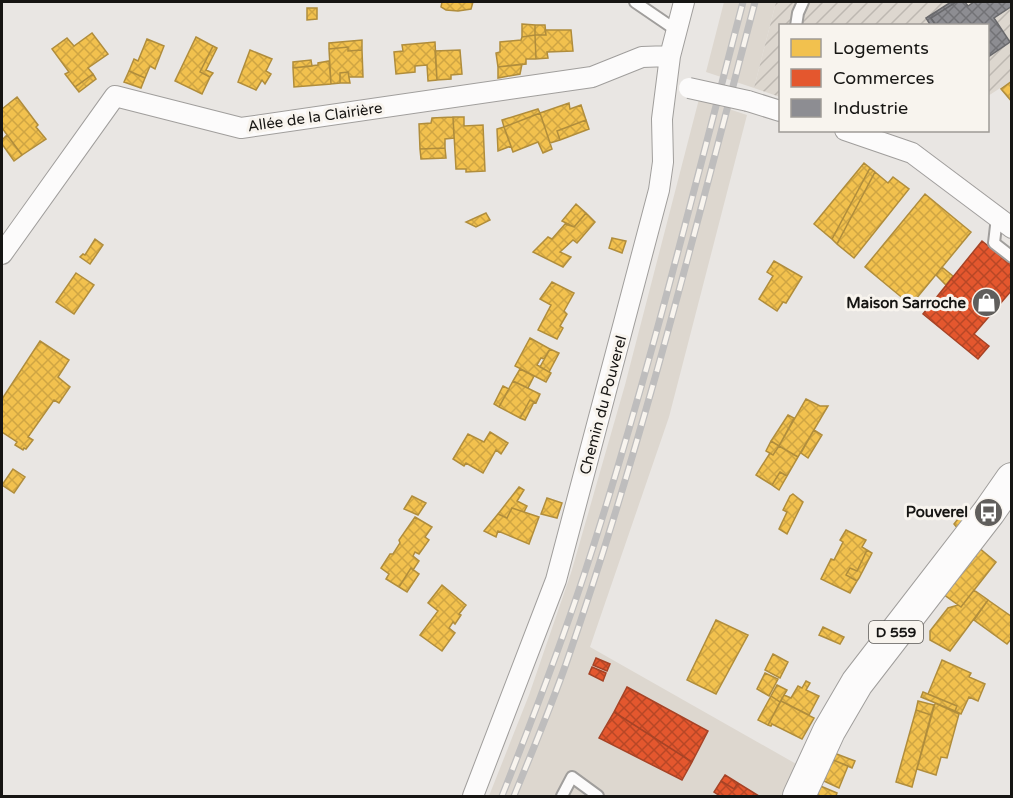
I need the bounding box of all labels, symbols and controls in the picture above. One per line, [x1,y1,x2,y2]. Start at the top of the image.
legend [779,24,989,132]
text: Logements [833,37,929,59]
text: Commerces [833,67,934,89]
text: Industrie [833,97,908,119]
street label: Allée de la Clairière [247,99,383,135]
shop icon: Maison Sarroche [971,287,1003,319]
place label: Maison Sarroche [846,294,967,312]
street label: Chemin du Pouverel [576,333,630,477]
bus stop icon: Pouverel [973,496,1005,528]
place label: Pouverel [906,503,968,521]
road number: D 559 [869,621,923,643]

